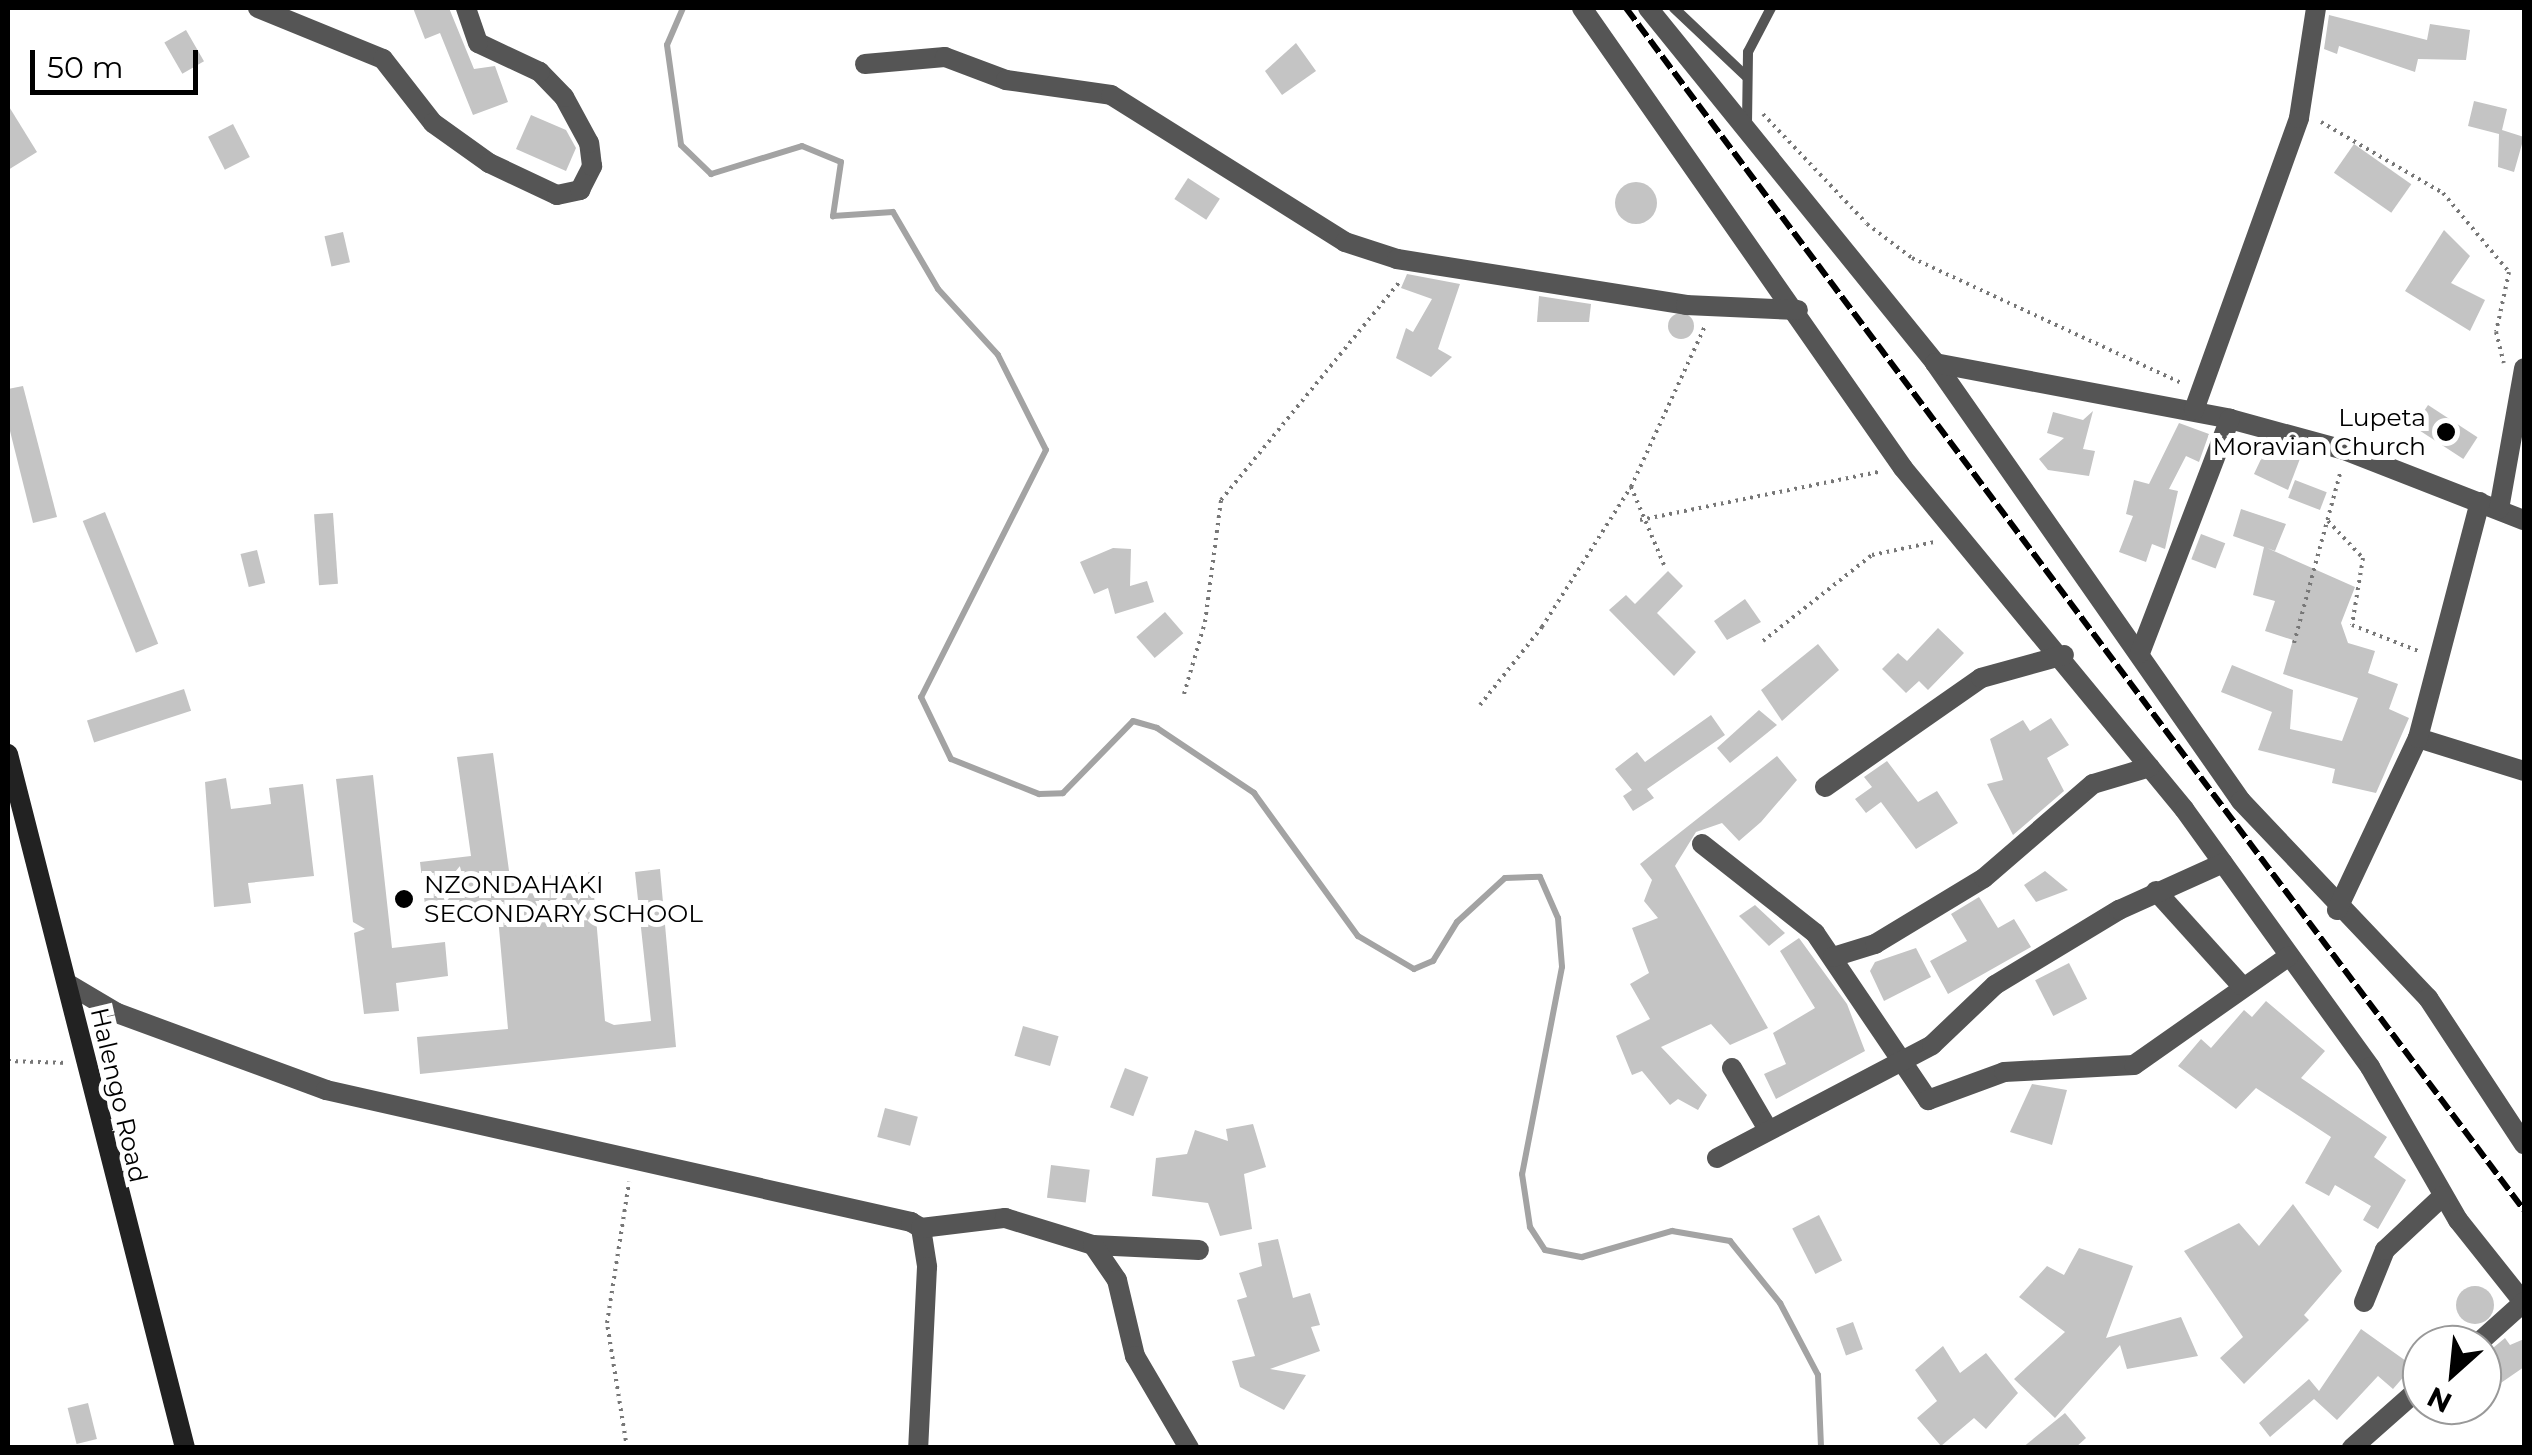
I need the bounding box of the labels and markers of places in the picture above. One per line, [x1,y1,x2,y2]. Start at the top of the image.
place label: Lupeta Moravian Church [2213,403,2426,462]
marker: Lupeta Moravian Church [2435,421,2457,443]
place label: NZONDAHAKI SECONDARY SCHOOL [424,870,703,929]
marker: NZONDAHAKI SECONDARY SCHOOL [393,888,415,910]

